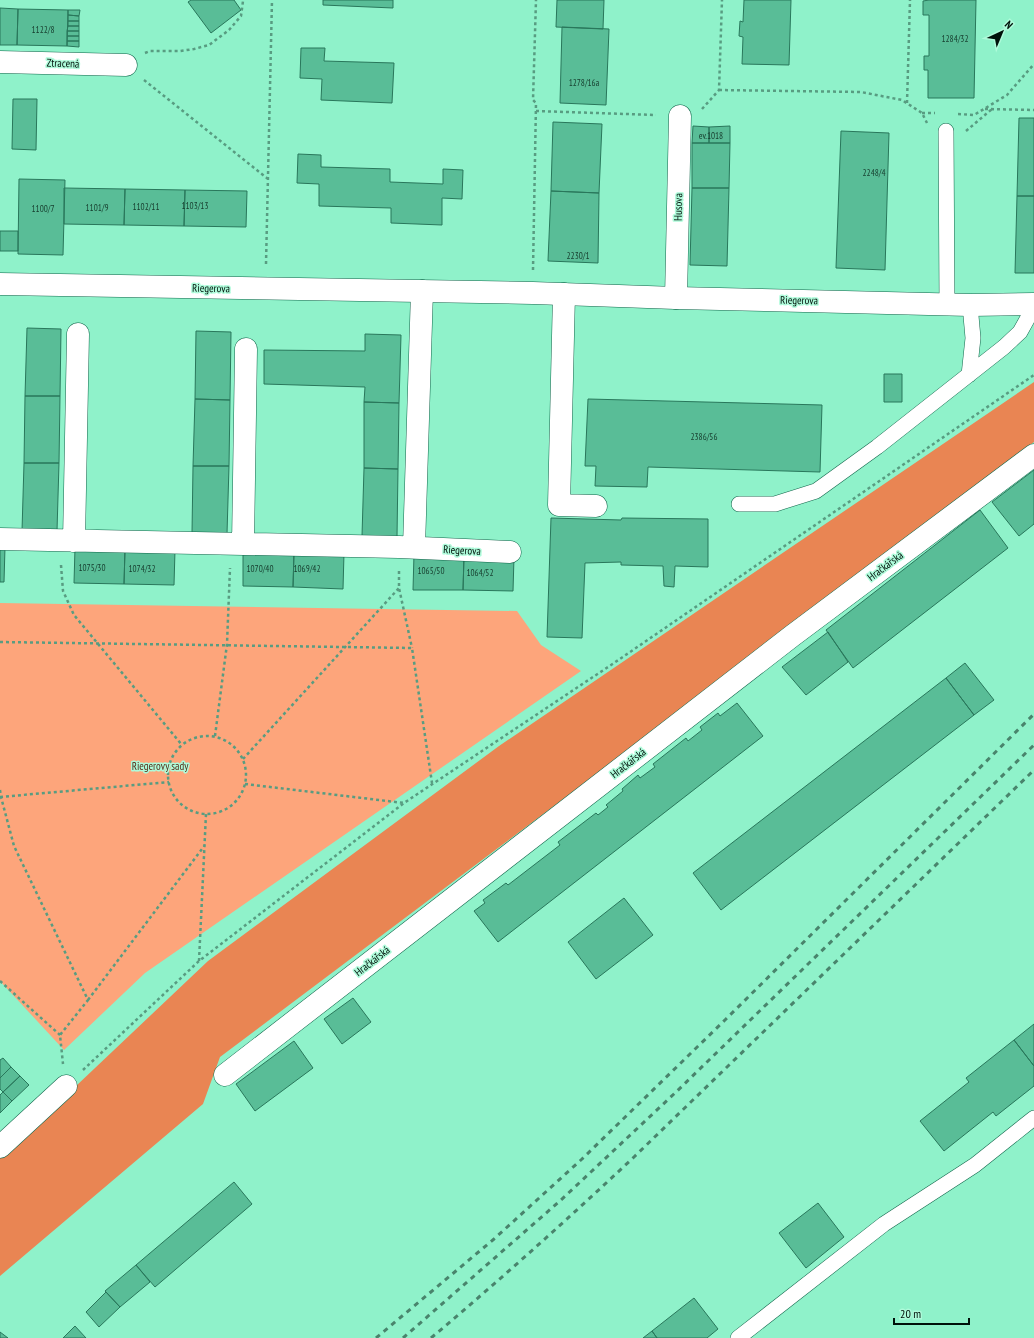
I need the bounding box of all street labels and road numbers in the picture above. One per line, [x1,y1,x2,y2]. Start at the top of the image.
street label: Ztracená [46,55,80,71]
street label: Husova [671,193,685,221]
street label: Riegerova [192,281,230,295]
street label: Riegerova [780,293,818,307]
street label: Riegerova [443,542,481,558]
street label: Hračkářská [864,548,906,584]
street label: Hračkářská [607,745,649,781]
street label: Hračkářská [351,943,393,979]

